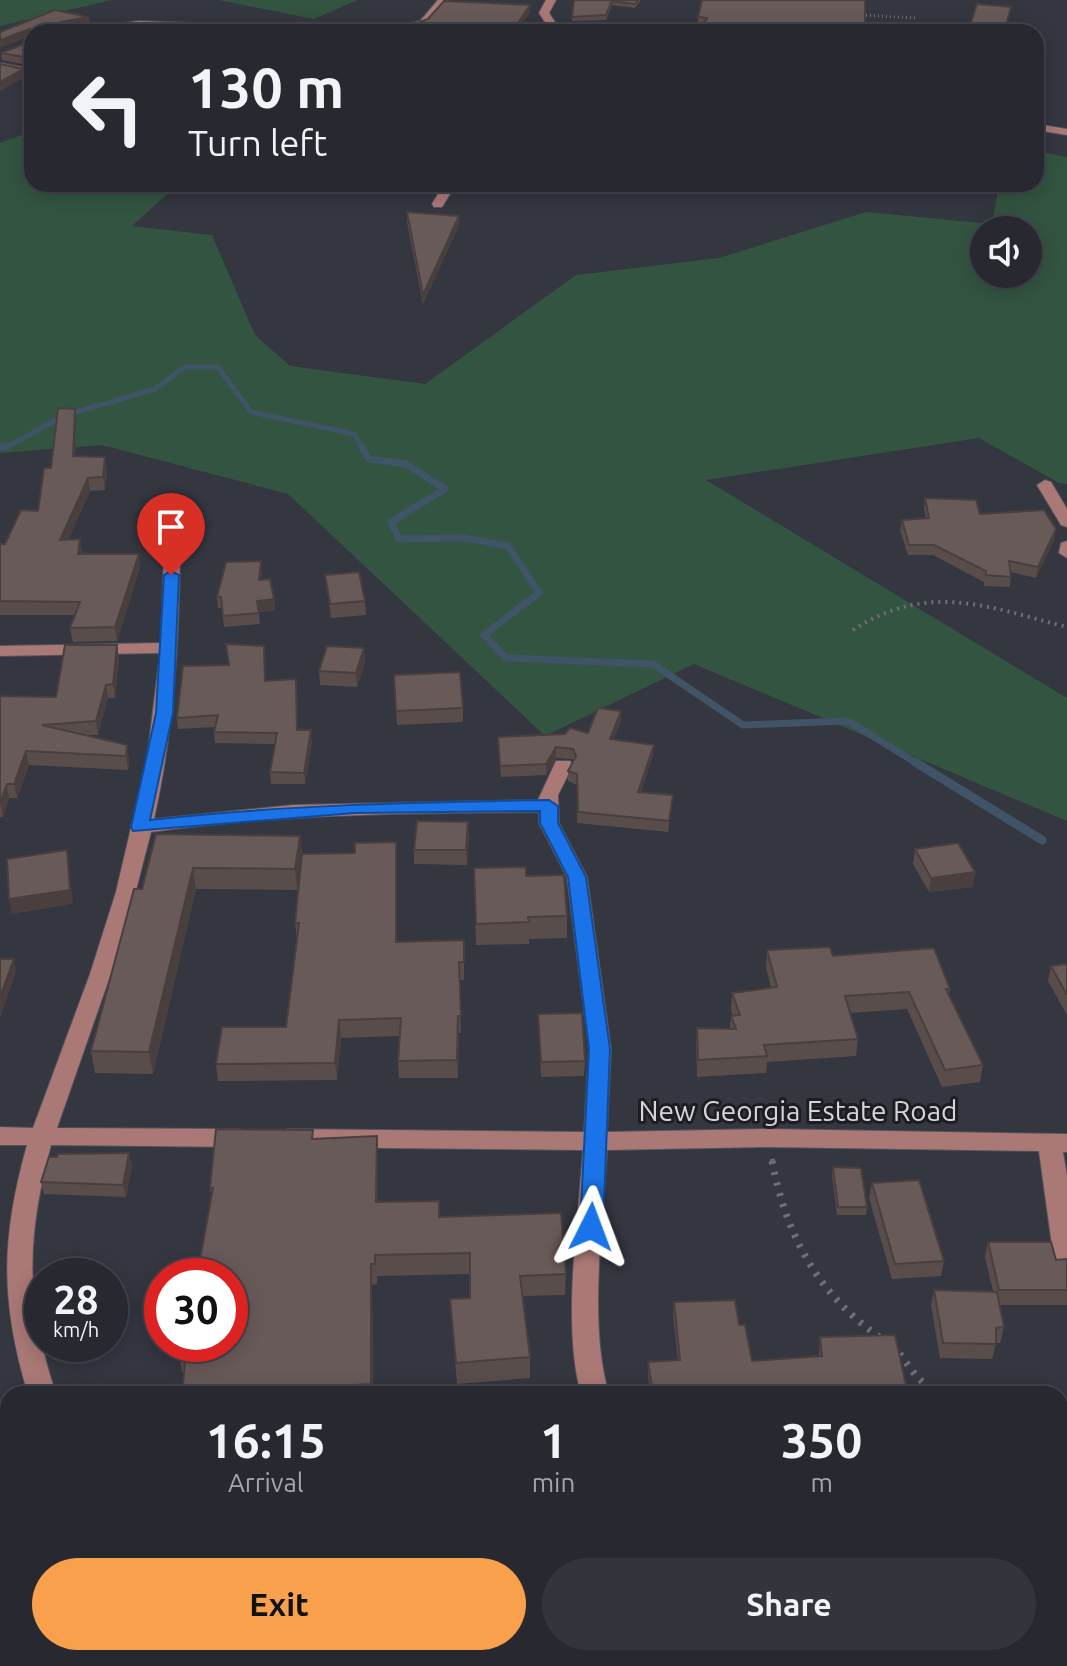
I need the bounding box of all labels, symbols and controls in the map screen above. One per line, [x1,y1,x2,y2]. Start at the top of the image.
icon: left [56,56,160,160]
text: 130 m [188,56,344,119]
text: Turn left [188,122,327,163]
map controls [970,216,1042,288]
button: sound [970,216,1042,288]
pin [137,493,205,575]
icon: arrive [149,505,193,549]
street label: New Georgia Estate Road [639,1095,957,1126]
position arrow [549,1185,633,1269]
speed limit sign: 30 [144,1258,248,1362]
text: 28 [53,1277,99,1322]
text: km/h [53,1318,99,1341]
text: 16:15 [206,1413,326,1467]
text: 1 [540,1413,567,1467]
text: 350 [781,1413,862,1467]
text: Arrival [228,1468,304,1497]
text: min [532,1468,575,1497]
text: m [810,1468,833,1497]
button: Exit [32,1558,526,1650]
button: Share [542,1558,1036,1650]

